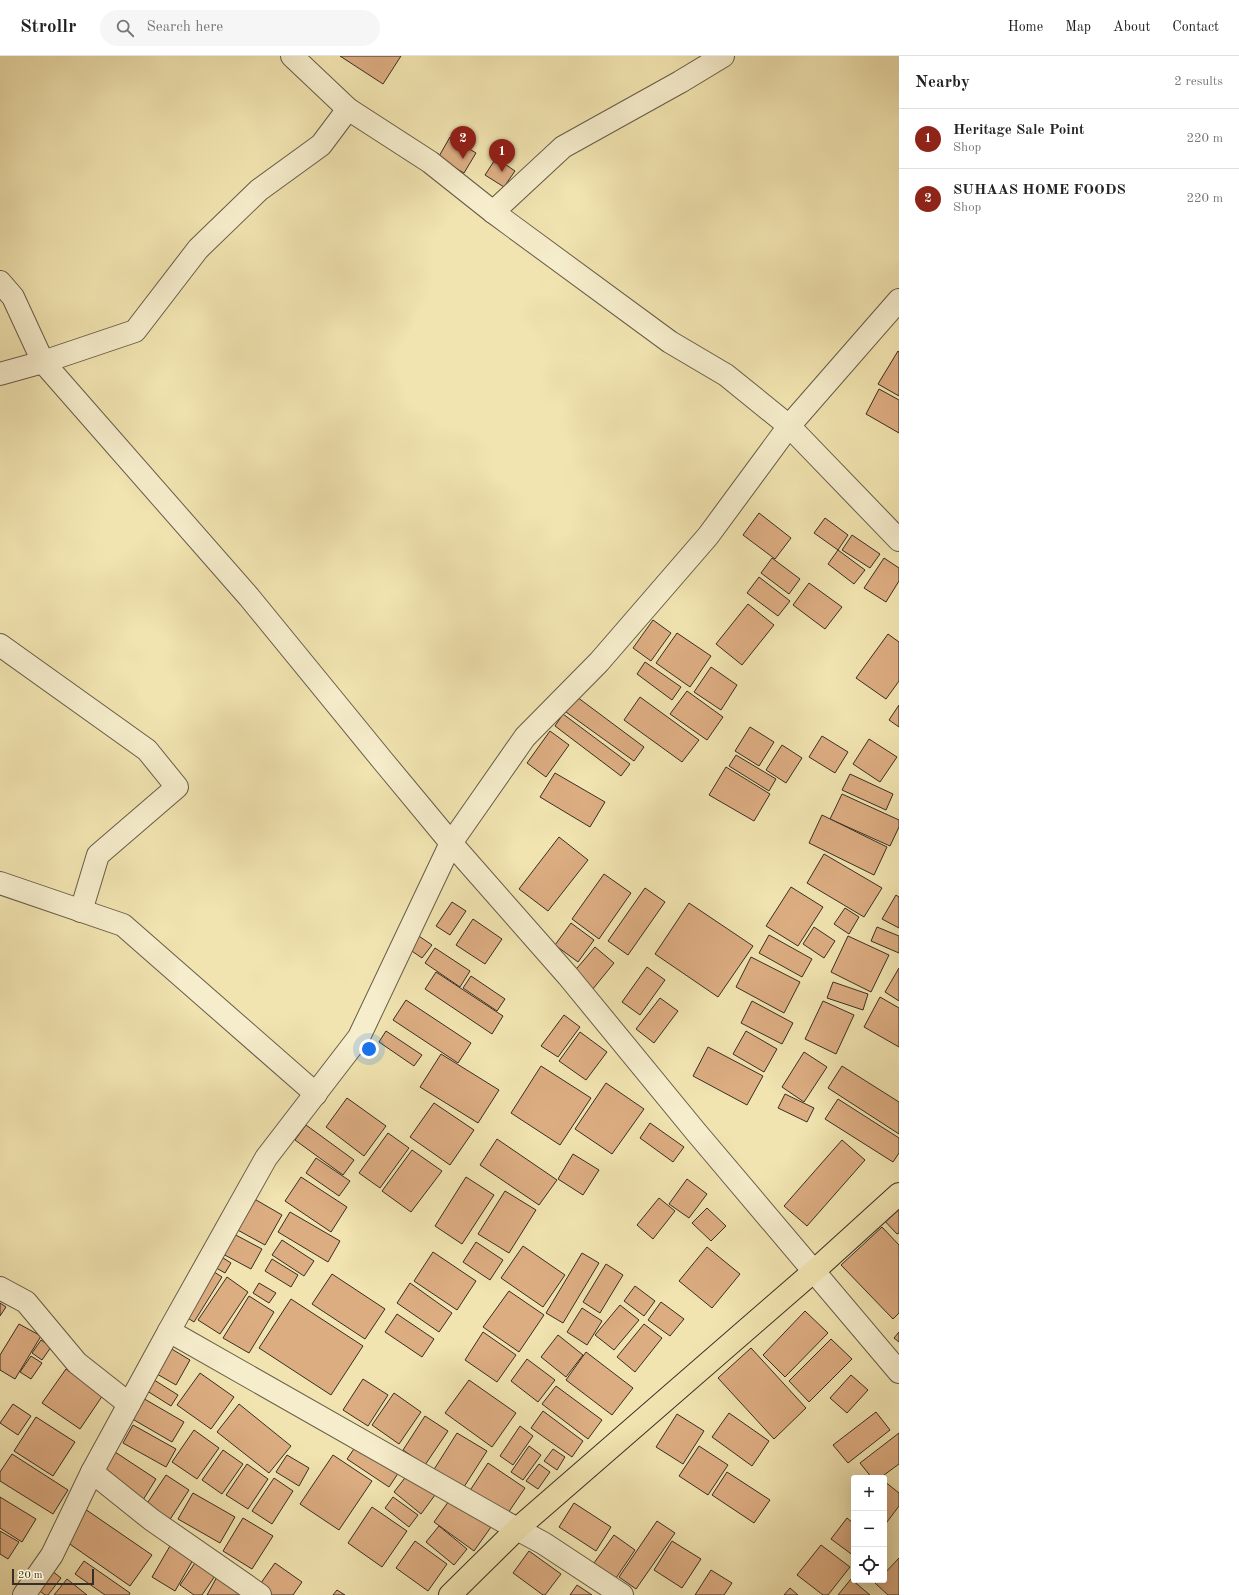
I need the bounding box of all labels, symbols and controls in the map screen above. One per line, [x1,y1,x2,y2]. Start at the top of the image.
search box [100,10,380,46]
icon: search [114,17,136,39]
text: Strollr [20,18,76,37]
text: Search here [146,20,223,35]
text: Home [1008,20,1043,34]
text: Map [1065,20,1091,34]
text: About [1113,20,1150,34]
text: Contact [1172,20,1219,34]
text: Nearby [915,74,970,91]
text: 2 results [1174,75,1223,88]
text: Heritage Sale Point [953,123,1084,138]
pin: 2 [450,126,476,159]
text: 1 [924,132,932,145]
text: 220 m [1186,132,1223,145]
pin: 1 [489,139,515,172]
text: Shop [953,141,981,154]
text: SUHAAS HOME FOODS [953,183,1126,198]
text: 2 [924,192,932,205]
text: 220 m [1186,192,1223,205]
text: Shop [953,201,981,214]
your location [359,1039,379,1059]
map controls [851,1475,887,1583]
button: + [851,1475,887,1511]
button: − [851,1511,887,1547]
button: locate [851,1547,887,1583]
scale bar [12,1567,94,1586]
text: 20 m [18,1570,43,1581]

